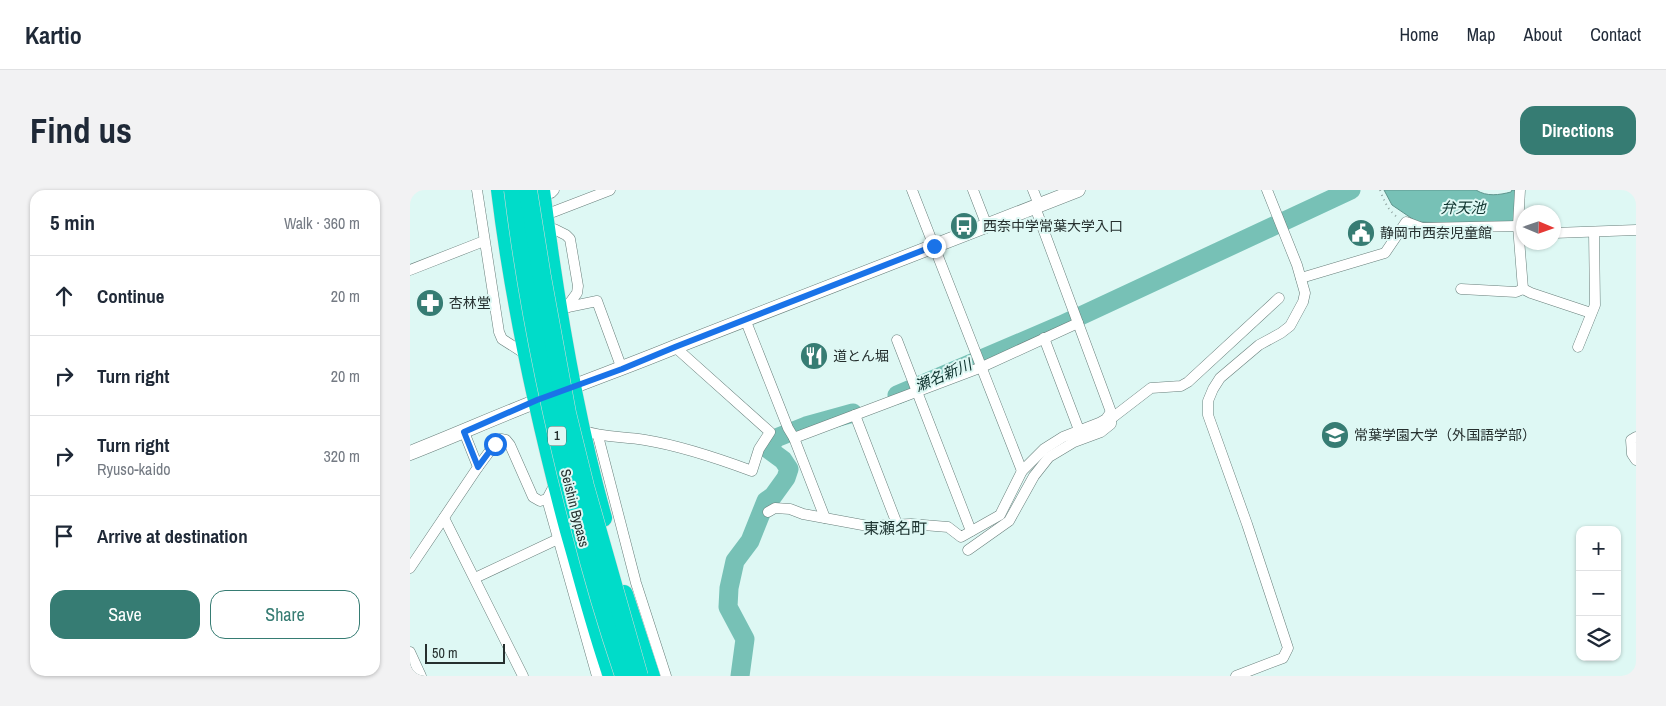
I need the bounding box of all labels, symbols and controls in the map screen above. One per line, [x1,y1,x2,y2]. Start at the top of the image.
text: Kartio [25,19,82,51]
text: Home [1399,22,1439,47]
text: Map [1467,22,1496,47]
text: About [1524,22,1562,47]
text: Contact [1590,22,1641,47]
button: Directions [1520,106,1636,155]
text: Find us [30,107,132,154]
water label: 弁天池 [1440,197,1487,218]
north arrow [1516,205,1561,250]
text: 5 min [50,208,95,237]
bus stop icon: 西奈中学常葉大学入口 [949,211,979,241]
text: Walk · 360 m [284,212,360,234]
place label: 西奈中学常葉大学入口 [983,217,1123,235]
public building icon: 静岡市西奈児童館 [1346,218,1376,248]
place label: 静岡市西奈児童館 [1380,224,1492,242]
route end [923,235,946,258]
icon: ahead [50,282,78,310]
text: Continue [97,283,165,309]
text: 20 m [331,285,360,307]
pharmacy icon: 杏林堂 [415,288,445,318]
place label: 杏林堂 [449,294,491,312]
restaurant icon: 道とん堀 [799,341,829,371]
place label: 道とん堀 [833,347,889,365]
water label: 瀬名新川 [911,353,977,396]
icon: right [50,362,78,390]
text: Turn right [97,363,169,389]
text: 20 m [331,365,360,387]
school or university icon: 常葉学園大学（外国語学部） [1320,420,1350,450]
place label: 常葉学園大学（外国語学部） [1354,426,1536,444]
road number: 1 [548,427,566,446]
text: Turn right [97,432,169,458]
route start [484,433,507,456]
icon: right [50,442,78,470]
text: 320 m [324,445,360,467]
text: Ryuso-kaido [97,458,171,480]
street label: Seishin Bypass [557,467,593,549]
district label: 東瀬名町 [863,517,927,539]
icon: arrive [50,522,78,550]
text: Arrive at destination [97,523,248,549]
map controls [1576,526,1621,661]
button: + [1576,526,1621,571]
button: − [1576,571,1621,616]
button: Save [50,590,200,639]
button: Share [210,590,360,639]
button: layers [1576,616,1621,661]
scale bar [425,641,505,664]
text: 50 m [432,644,458,662]

